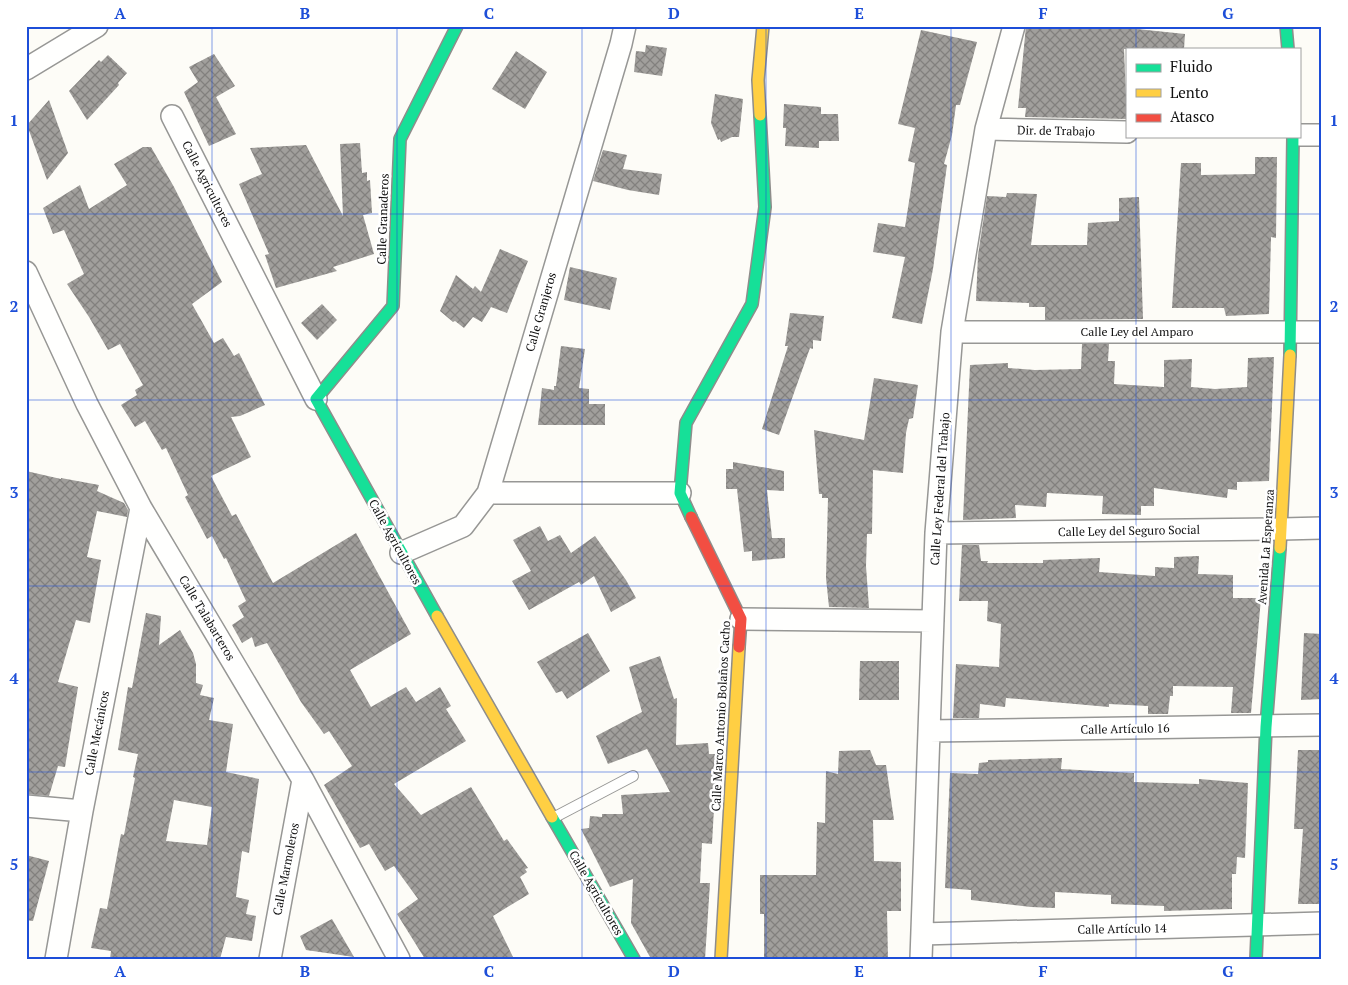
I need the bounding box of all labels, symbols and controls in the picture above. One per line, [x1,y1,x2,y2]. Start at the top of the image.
text: A [114,2,126,24]
text: B [300,2,310,24]
text: C [484,2,494,24]
text: D [668,2,680,24]
text: E [854,2,864,24]
text: F [1038,2,1048,24]
text: G [1222,2,1234,24]
legend [1126,48,1300,138]
text: Fluido [1170,56,1212,76]
text: Lento [1170,82,1209,102]
text: Atasco [1170,106,1214,126]
text: 1 [9,109,19,131]
text: 1 [1329,109,1339,131]
street label: Dir. de Trabajo [1017,122,1096,139]
street label: Calle Agricultores [179,138,236,230]
street label: Calle Granaderos [373,173,392,265]
street label: Calle Granjeros [522,270,559,353]
text: 2 [9,295,19,317]
text: 2 [1329,295,1339,317]
street label: Calle Ley del Amparo [1081,324,1194,339]
street label: Calle Ley Federal del Trabajo [927,412,952,566]
text: 3 [9,481,19,503]
text: 3 [1329,481,1339,503]
street label: Avenida La Esperanza [1254,489,1277,605]
street label: Calle Agricultores [366,497,425,587]
street label: Calle Ley del Seguro Social [1058,522,1201,539]
street label: Calle Talabarteros [176,572,239,663]
street label: Calle Marco Antonio Bolaños Cacho [708,620,733,812]
text: 4 [9,667,19,689]
text: 4 [1329,667,1339,689]
street label: Calle Mecánicos [81,689,112,777]
street label: Calle Artículo 16 [1080,720,1170,737]
street label: Calle Marmoleros [269,821,302,917]
street label: Calle Agricultores [566,848,627,938]
text: 5 [9,853,19,875]
text: 5 [1329,853,1339,875]
street label: Calle Artículo 14 [1077,920,1167,937]
text: A [114,960,126,982]
text: B [300,960,310,982]
text: C [484,960,494,982]
text: D [668,960,680,982]
text: E [854,960,864,982]
text: F [1038,960,1048,982]
text: G [1222,960,1234,982]

